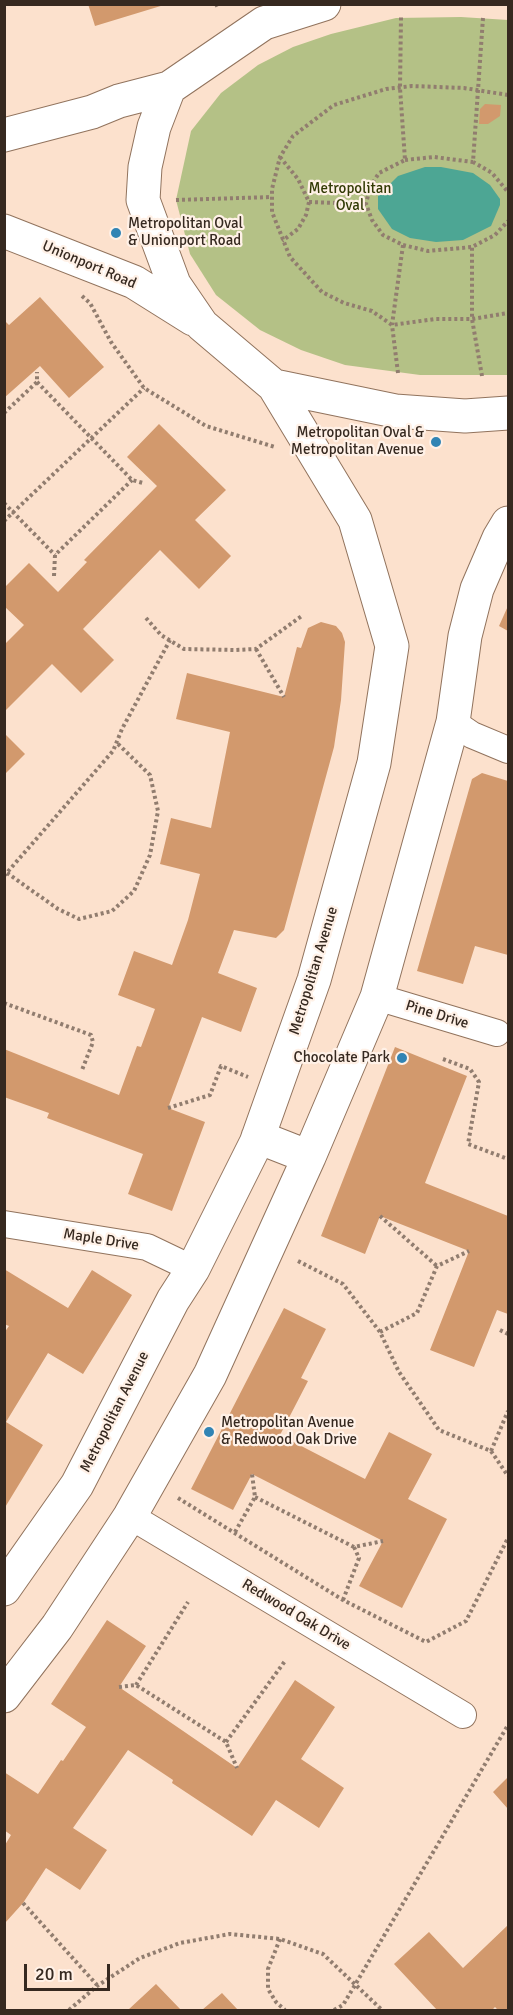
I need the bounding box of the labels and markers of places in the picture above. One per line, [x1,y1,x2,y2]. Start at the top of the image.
place label: Metropolitan Oval & Unionport Road [128,215,243,250]
marker: Metropolitan Oval & Unionport Road [109,226,123,240]
place label: Metropolitan Oval & Metropolitan Avenue [291,424,424,459]
marker: Metropolitan Oval & Metropolitan Avenue [429,435,443,449]
place label: Chocolate Park [294,1049,390,1067]
marker: Chocolate Park [395,1051,409,1065]
place label: Metropolitan Avenue & Redwood Oak Drive [221,1414,357,1449]
marker: Metropolitan Avenue & Redwood Oak Drive [202,1425,216,1439]

